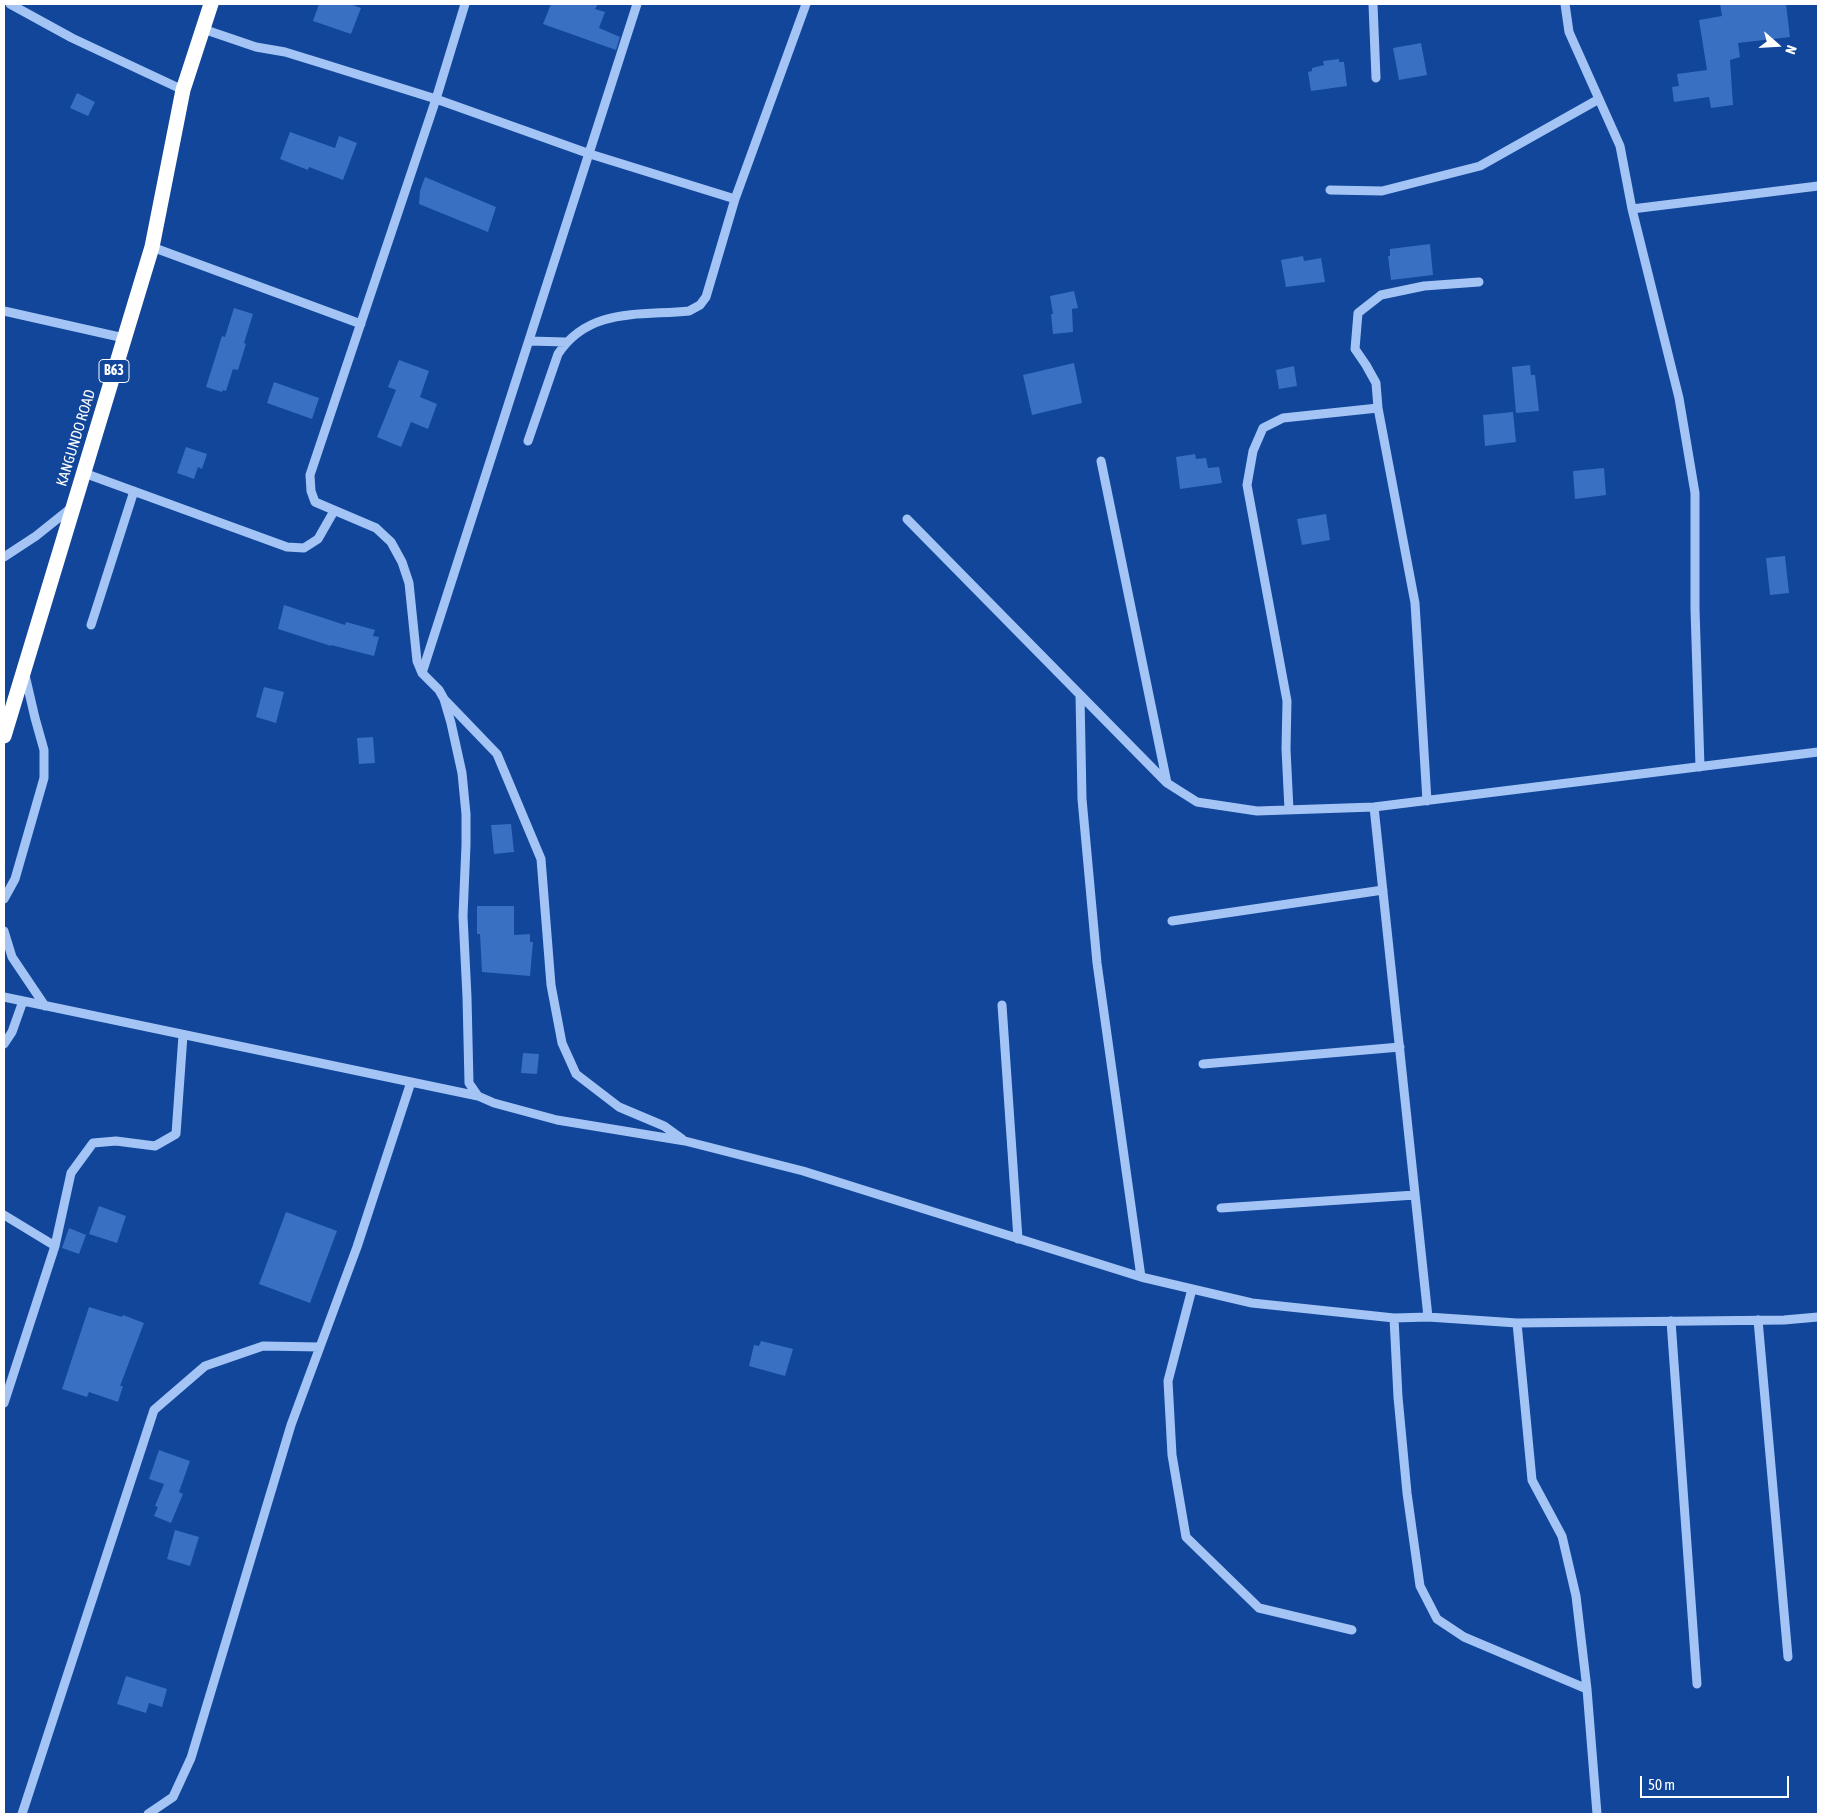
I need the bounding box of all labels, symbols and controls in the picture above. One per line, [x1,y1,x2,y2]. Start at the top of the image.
north arrow [1752,20,1802,70]
text: N [1782,43,1800,56]
road number: B63 [99,360,129,382]
street label: KANGUNDO ROAD [53,387,99,489]
scale bar [1642,1766,1791,1798]
text: 50 m [1648,1776,1675,1793]

